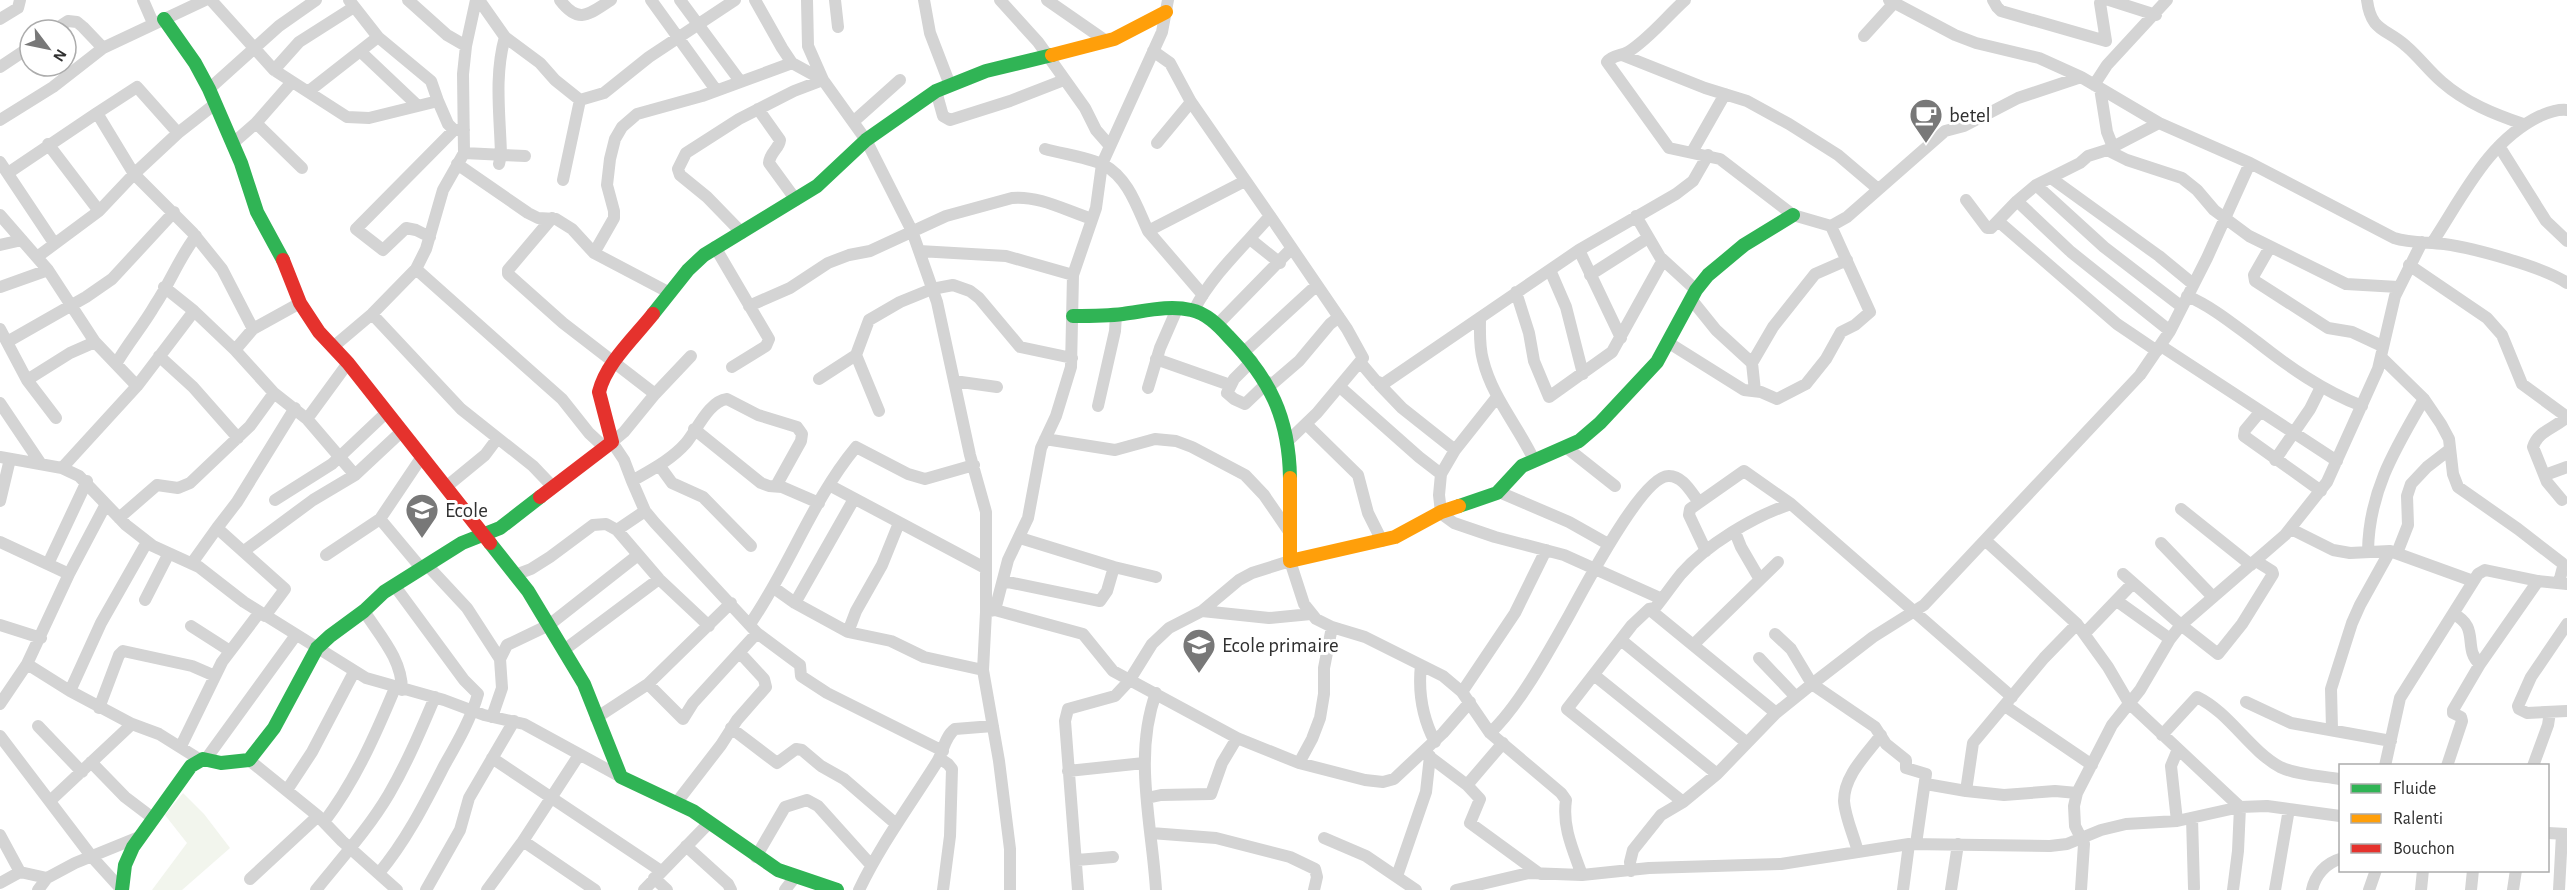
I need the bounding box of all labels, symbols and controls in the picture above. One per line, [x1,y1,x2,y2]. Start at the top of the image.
north arrow [18,18,78,78]
text: N [50,46,70,64]
cafe icon: betel [1908,97,1944,144]
place label: betel [1949,105,1991,126]
school or university icon: Ecole [404,492,440,539]
place label: Ecole [445,500,488,521]
school or university icon: Ecole primaire [1181,627,1217,674]
place label: Ecole primaire [1222,635,1339,656]
legend [2339,764,2549,872]
text: Fluide [2393,780,2436,798]
text: Ralenti [2393,810,2443,828]
text: Bouchon [2393,840,2455,858]

